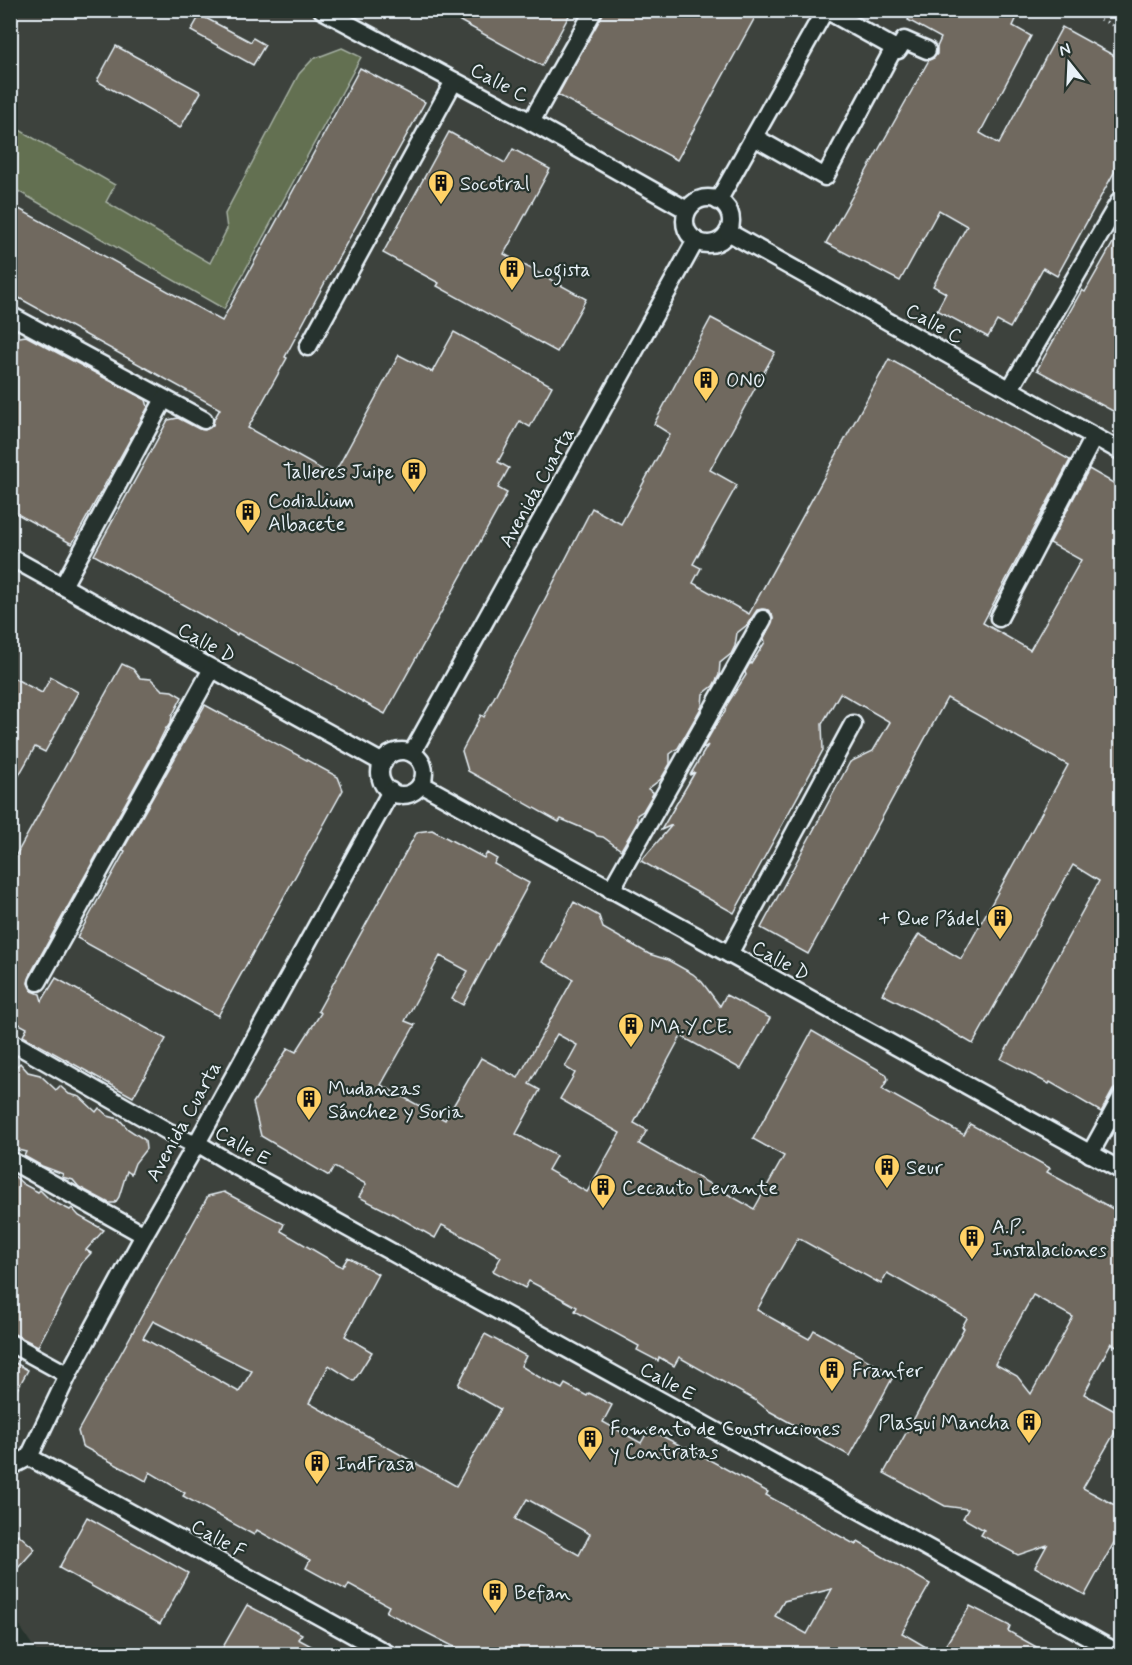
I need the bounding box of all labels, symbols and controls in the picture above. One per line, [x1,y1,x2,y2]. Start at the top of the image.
north arrow [1039,33,1099,93]
text: N [1057,39,1073,62]
street label: Calle C [465,57,533,110]
building icon: Socotral [426,168,456,206]
place label: Socotral [460,171,530,198]
building icon: Logista [497,254,527,292]
place label: Logista [532,257,591,286]
street label: Calle C [900,297,968,351]
building icon: ONO [691,365,721,403]
place label: ONO [726,368,766,395]
street label: Avenida Cuarta [493,423,581,553]
building icon: Talleres Juipe [399,456,429,494]
place label: Talleres Juipe [283,459,394,486]
place label: Codialium Albacete [268,488,354,538]
building icon: Codialium Albacete [233,497,263,535]
street label: Calle D [173,616,240,670]
building icon: + Que Pádel [985,903,1015,941]
place label: + Que Pádel [878,906,980,933]
street label: Calle D [747,934,814,988]
building icon: MA.Y.CE. [616,1011,646,1049]
place label: MA.Y.CE. [650,1014,732,1041]
street label: Avenida Cuarta [140,1057,228,1187]
place label: Mudanzas Sánchez y Soria [328,1076,464,1126]
building icon: Mudanzas Sánchez y Soria [294,1084,324,1122]
street label: Calle E [210,1120,275,1173]
building icon: Seur [872,1152,902,1190]
place label: Seur [906,1155,943,1182]
building icon: Cecauto Levante [588,1172,618,1210]
place label: Cecauto Levante [622,1175,778,1202]
place label: A.P. Instalaciones [992,1214,1107,1264]
building icon: A.P. Instalaciones [957,1223,987,1261]
building icon: Franfer [817,1355,847,1393]
street label: Calle E [635,1356,700,1409]
place label: Franfer [852,1358,923,1385]
building icon: Plasqui Mancha [1014,1407,1044,1445]
place label: Plasqui Mancha [878,1410,1010,1437]
place label: Fomento de Construcciones y Contratas [610,1416,840,1466]
building icon: Fomento de Construcciones y Contratas [575,1424,605,1462]
building icon: IndFrasa [302,1448,332,1486]
place label: IndFrasa [336,1451,415,1478]
street label: Calle F [186,1513,251,1565]
building icon: Befan [480,1577,510,1615]
place label: Befan [514,1580,571,1607]

